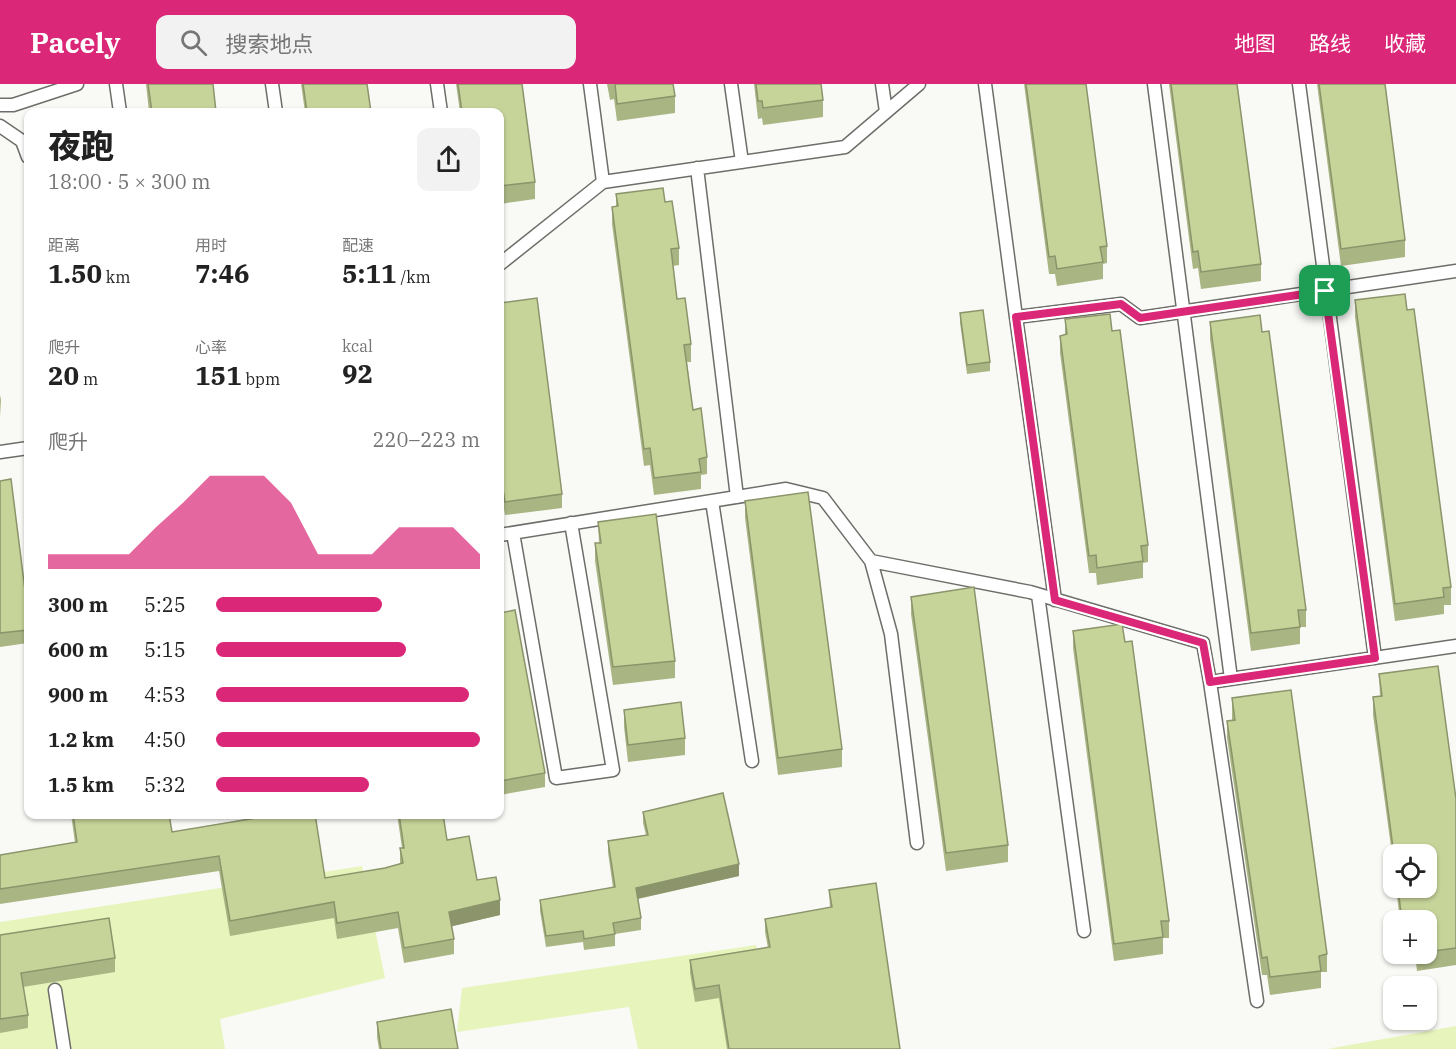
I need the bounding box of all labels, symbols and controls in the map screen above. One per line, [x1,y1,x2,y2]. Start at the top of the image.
search box [156,15,576,69]
text: Pacely [30,24,120,61]
icon: search [177,26,210,59]
text: 搜索地点 [225,29,313,58]
text: 地图 [1234,29,1276,57]
text: 路线 [1309,29,1351,57]
text: 收藏 [1384,29,1426,57]
text: 夜跑 [48,124,114,167]
button: share [417,128,480,191]
text: 18:00 · 5 × 300 m [48,168,211,195]
text: 距离 [48,235,80,255]
text: 用时 [195,235,227,255]
text: 配速 [342,235,374,255]
text: 1.50 [48,256,102,290]
text: 7:46 [195,256,250,290]
text: 5:11 [342,256,397,290]
pin [1299,265,1350,316]
text: km [102,267,130,287]
text: /km [397,267,431,287]
icon: arrive [1308,274,1341,307]
text: kcal [342,336,373,356]
text: 爬升 [48,337,80,357]
text: 心率 [195,337,227,357]
text: 92 [342,356,373,390]
text: 20 [48,358,79,392]
text: 151 [195,358,242,392]
text: m [79,369,98,389]
text: bpm [242,369,280,389]
text: 220–223 m [373,426,480,453]
text: 爬升 [48,428,88,455]
text: 300 m [48,591,108,618]
text: 5:25 [144,591,186,618]
text: 600 m [48,636,108,663]
text: 5:15 [144,636,186,663]
text: 900 m [48,681,108,708]
text: 4:53 [144,681,186,708]
text: 1.2 km [48,726,114,753]
text: 4:50 [144,726,186,753]
text: 1.5 km [48,771,114,798]
text: 5:32 [144,771,186,798]
map controls [1383,844,1437,1030]
button: locate [1383,844,1437,898]
button: + [1383,910,1437,964]
button: − [1383,976,1437,1030]

